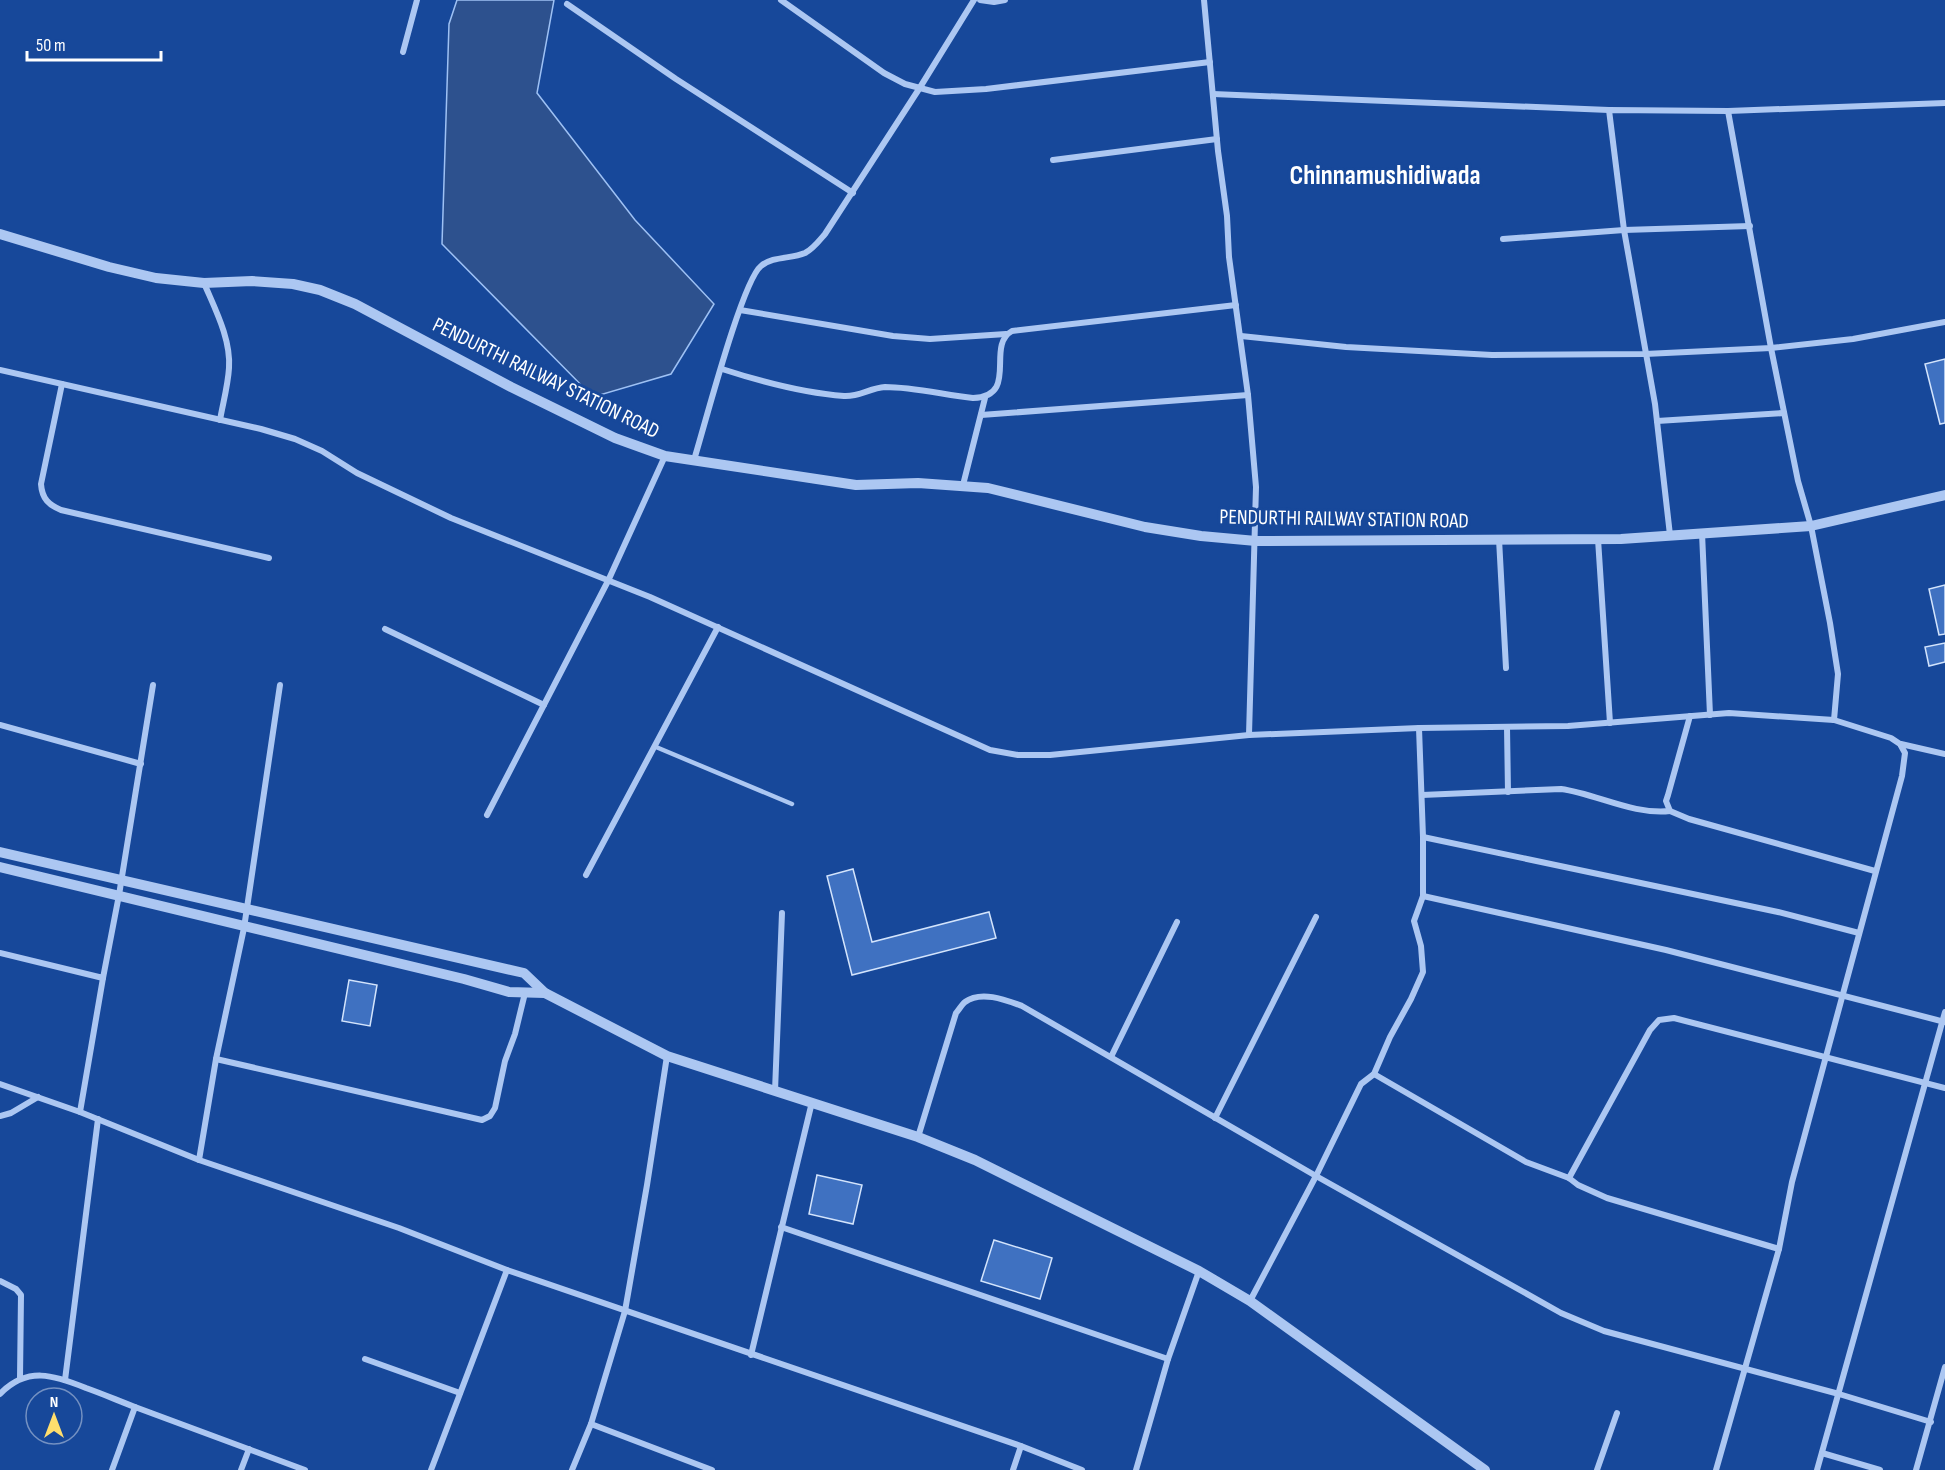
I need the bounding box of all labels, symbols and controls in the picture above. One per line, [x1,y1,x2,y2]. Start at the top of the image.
scale bar [27,24,160,62]
text: 50 m [36,35,66,56]
district label: Chinnamushidiwada [1289,160,1481,192]
street label: PENDURTHI RAILWAY STATION ROAD [429,312,663,444]
street label: PENDURTHI RAILWAY STATION ROAD [1219,504,1469,534]
north arrow [24,1386,84,1446]
text: N [50,1393,58,1412]

